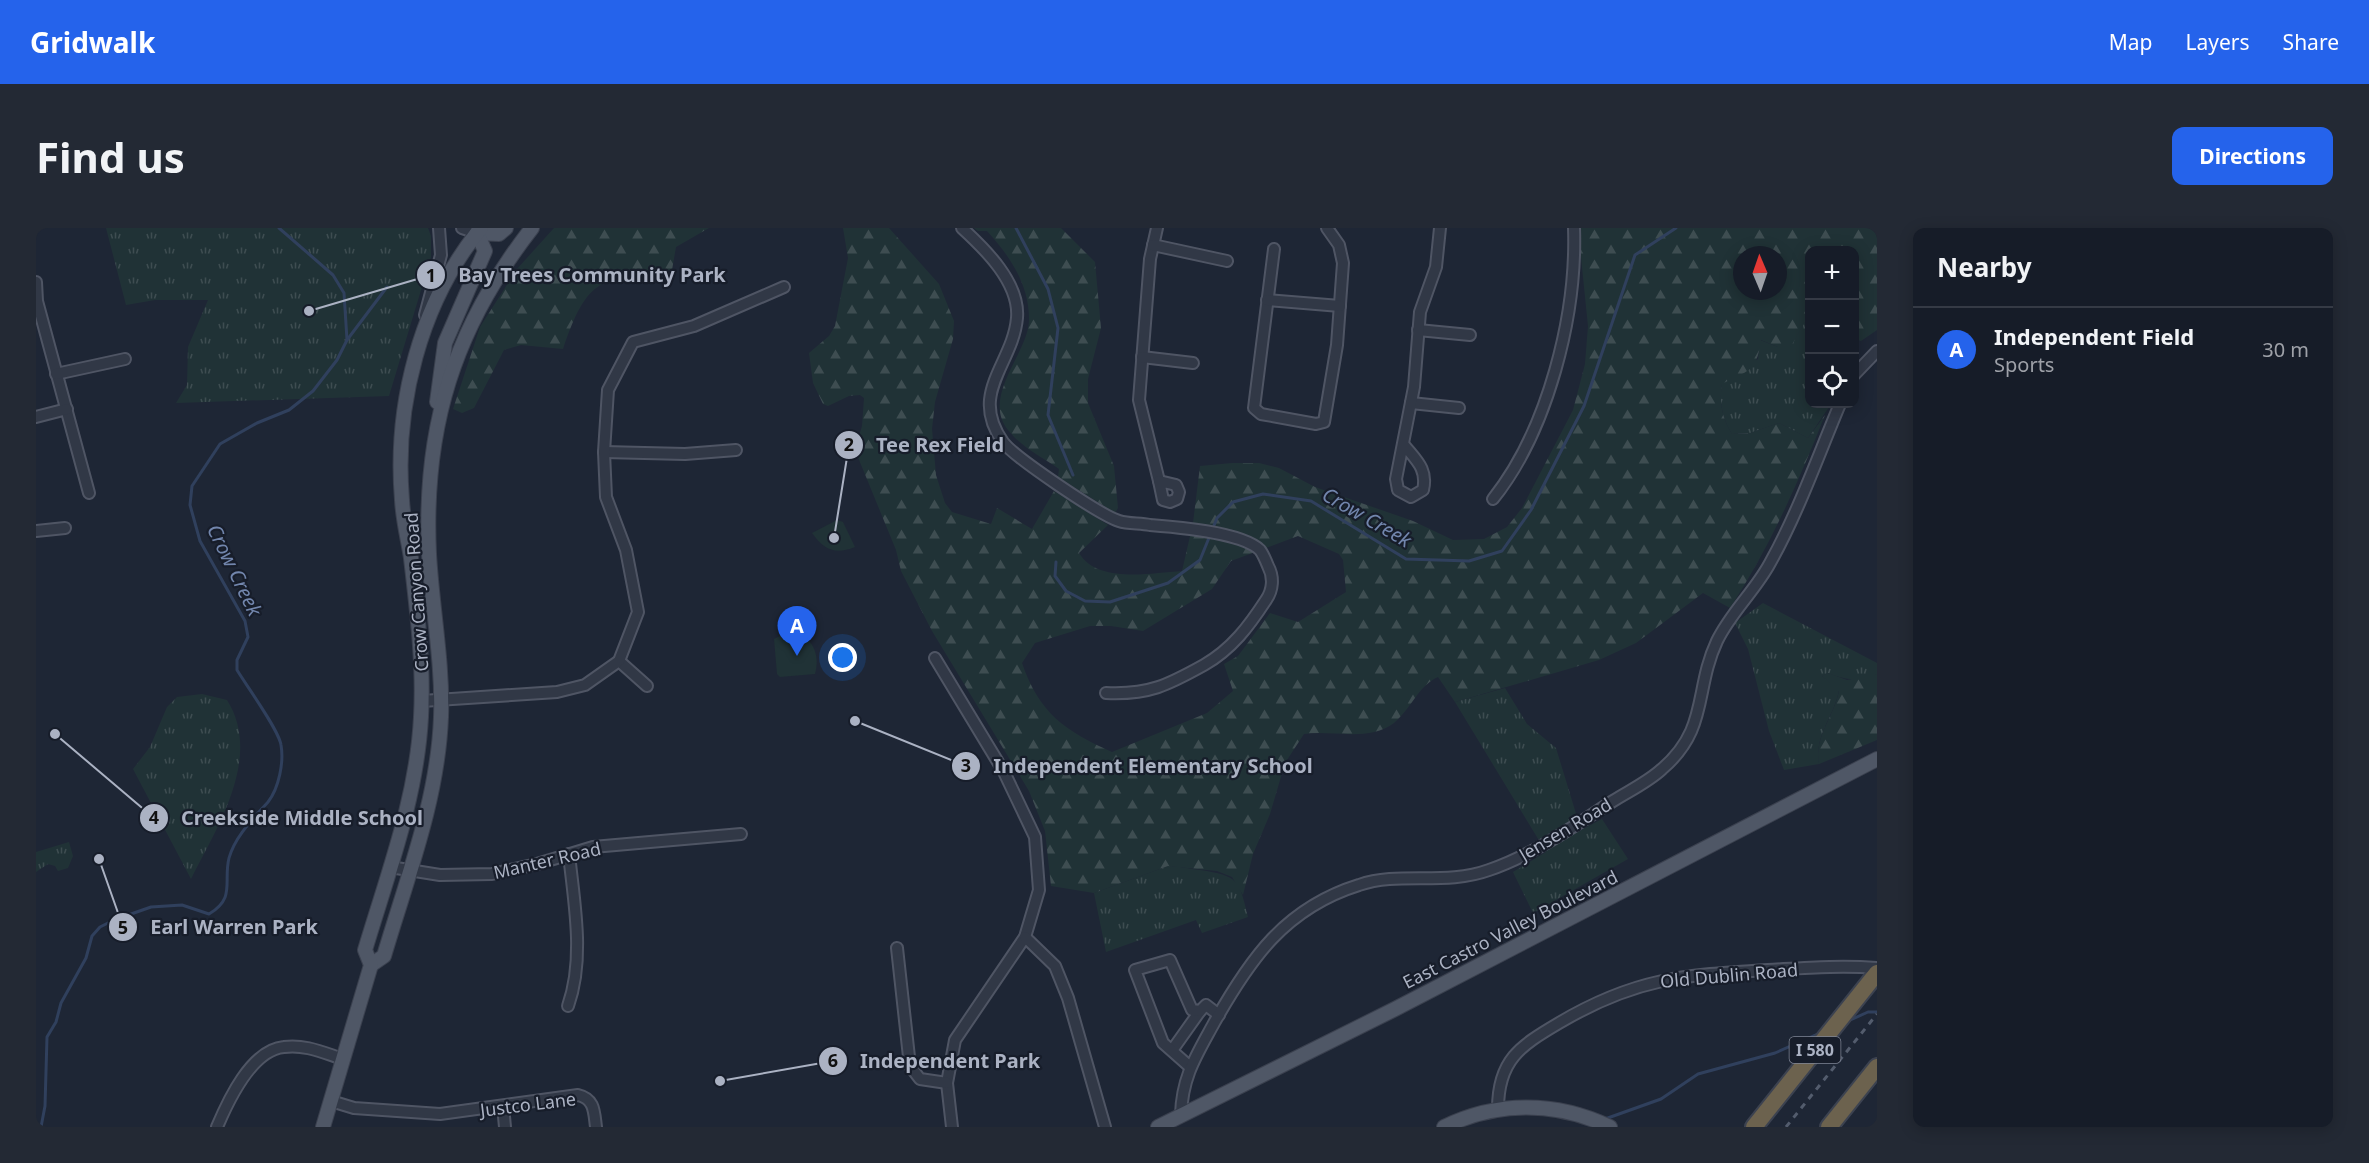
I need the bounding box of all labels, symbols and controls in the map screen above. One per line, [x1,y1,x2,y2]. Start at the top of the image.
text: Gridwalk [30,23,155,61]
text: Map [2109,28,2153,56]
text: Layers [2186,28,2250,56]
text: Share [2283,28,2339,56]
button: Directions [2172,127,2333,185]
text: Find us [36,128,185,185]
north arrow [1733,246,1787,300]
map controls [1805,246,1859,408]
button: + [1805,246,1859,300]
text: Nearby [1937,249,2032,285]
callout: Bay Trees Community Park [416,256,738,294]
text: Bay Trees Community Park [458,261,726,288]
text: 1 [426,263,436,287]
button: − [1805,300,1859,354]
text: Independent Field [1994,321,2194,351]
text: A [1950,336,1963,363]
text: 30 m [2262,336,2309,363]
text: Sports [1994,351,2054,378]
button: locate [1805,354,1859,408]
callout: Tee Rex Field [834,426,1016,464]
text: Tee Rex Field [876,431,1004,458]
text: 2 [844,432,854,456]
water label: Crow Creek [1317,481,1418,554]
street label: Crow Canyon Road [398,512,434,672]
water label: Crow Creek [201,520,269,621]
pin: A [778,606,816,656]
your location [828,643,857,672]
callout: Independent Elementary School [951,747,1325,785]
text: Independent Elementary School [993,752,1313,779]
text: 3 [961,753,971,777]
street label: Jensen Road [1513,792,1616,867]
callout: Creekside Middle School [139,799,435,837]
text: Creekside Middle School [181,804,423,831]
text: 4 [149,805,159,829]
street label: Manter Road [491,836,603,884]
street label: East Castro Valley Boulevard [1398,864,1622,994]
callout: Earl Warren Park [108,908,330,946]
text: Earl Warren Park [150,913,318,940]
text: 5 [118,915,128,939]
street label: Old Dublin Road [1659,957,1799,993]
road number: I 580 [1790,1037,1840,1063]
callout: Independent Park [818,1042,1052,1080]
text: Independent Park [860,1047,1041,1074]
text: 6 [828,1048,838,1072]
street label: Justco Lane [477,1086,577,1122]

